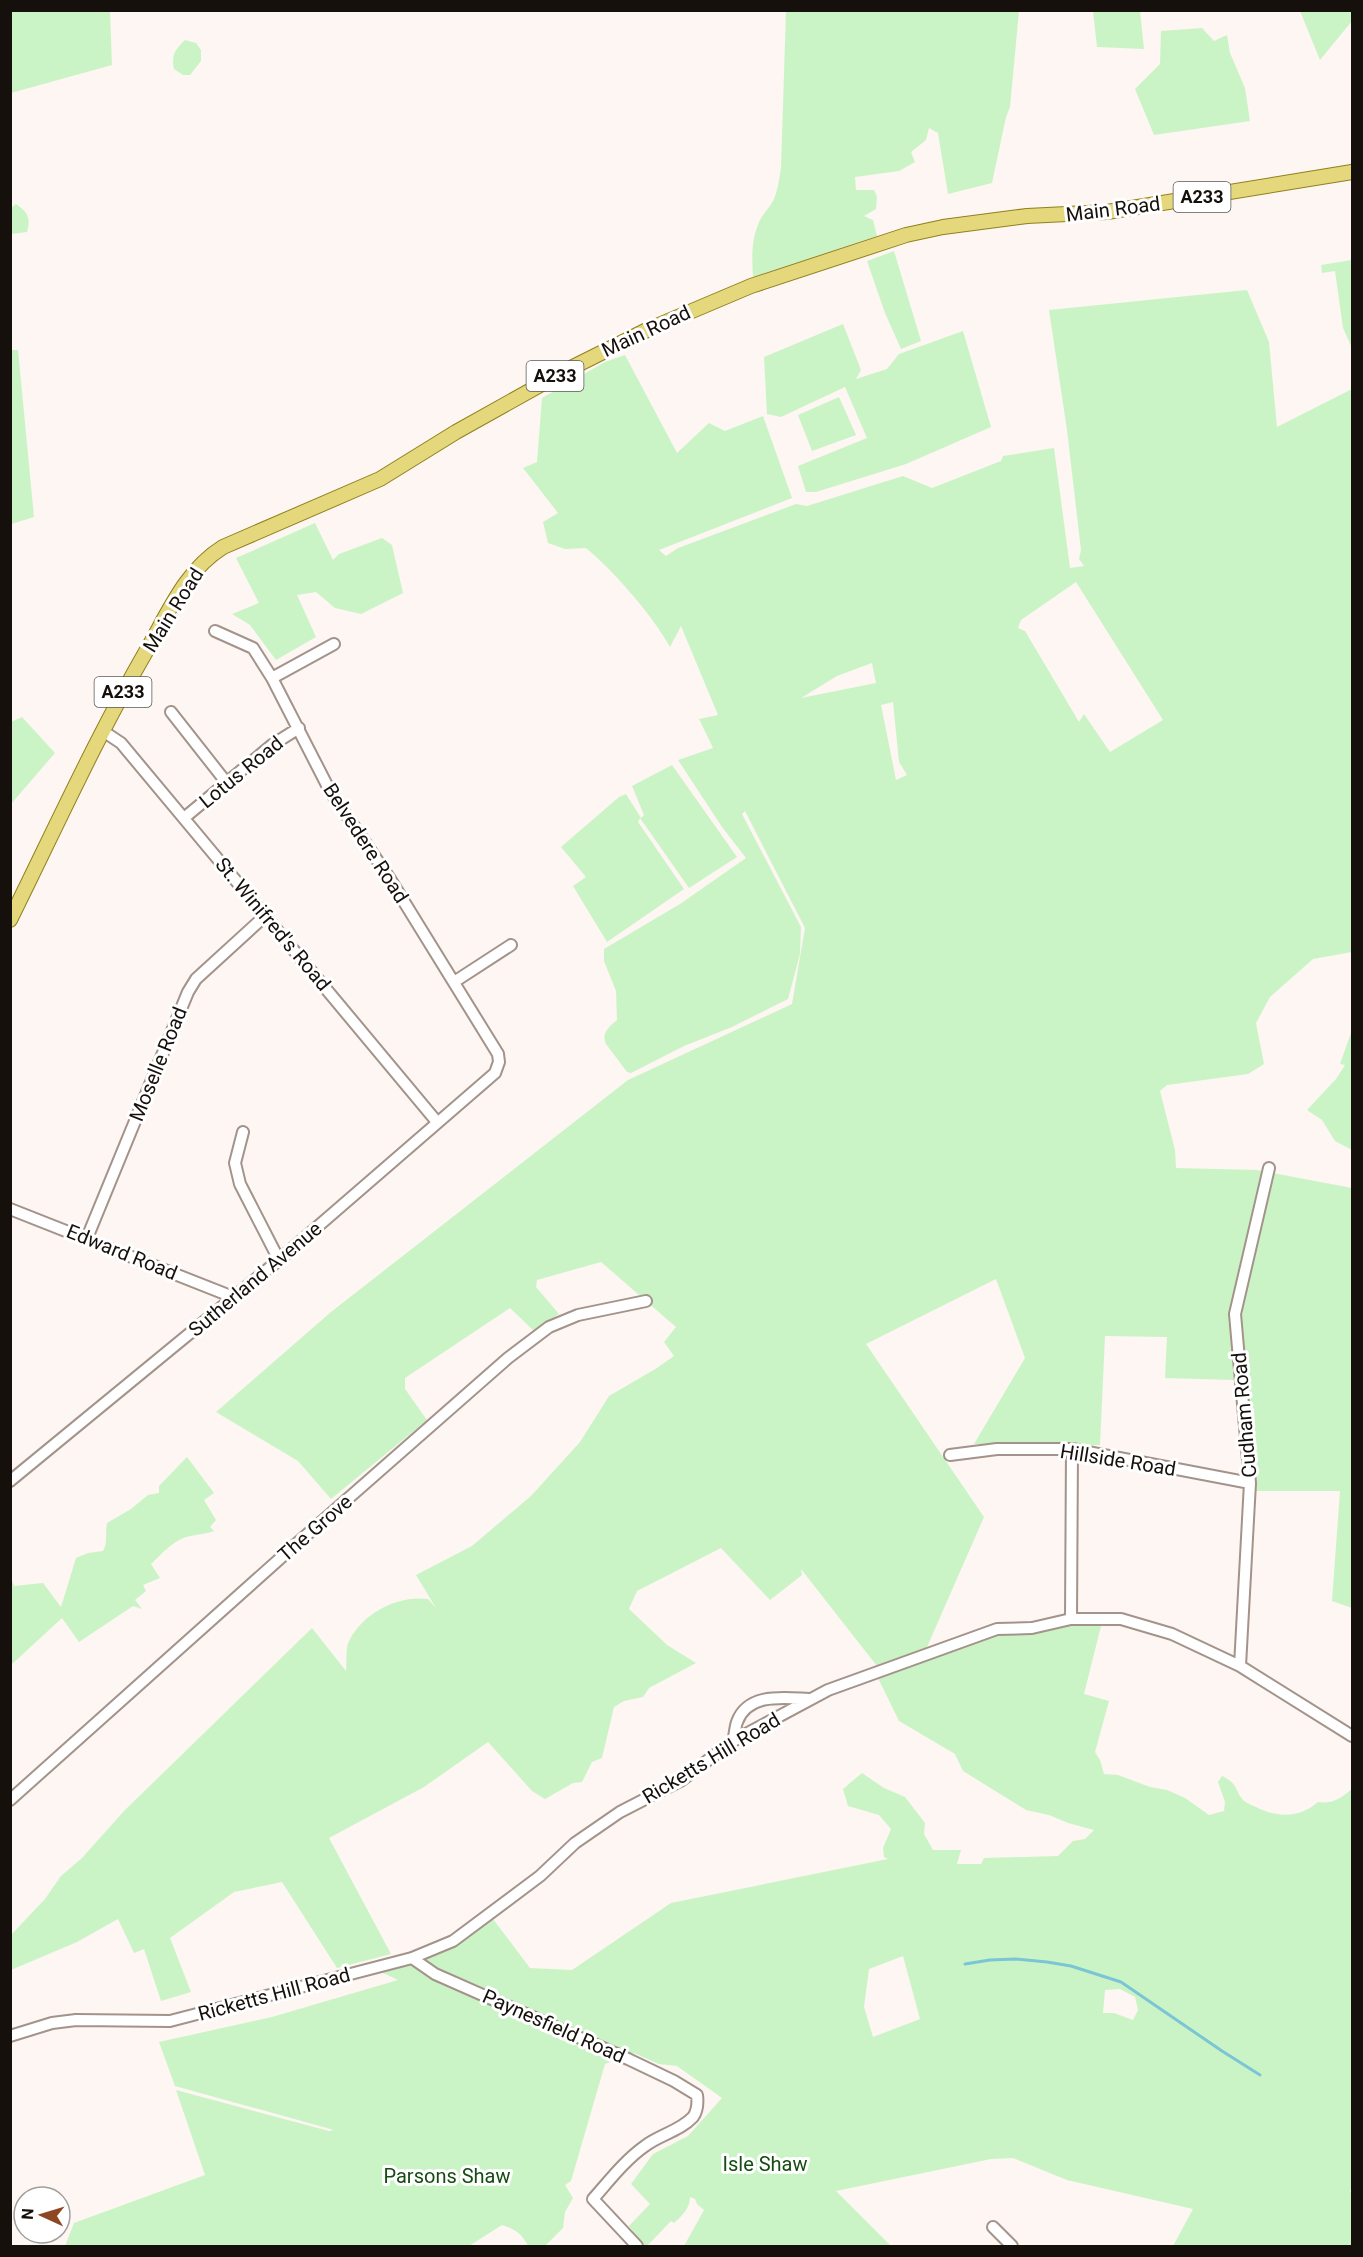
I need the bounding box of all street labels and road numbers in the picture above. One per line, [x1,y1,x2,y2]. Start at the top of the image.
road number: A233 [1174,182,1230,212]
street label: Main Road [1064,191,1162,227]
street label: Main Road [598,300,694,362]
road number: A233 [526,361,584,391]
street label: Main Road [138,563,208,657]
road number: A233 [94,677,152,707]
street label: Lotus Road [194,731,288,813]
street label: Belvedere Road [318,779,414,907]
street label: St. Winifred's Road [210,853,336,995]
street label: Moselle Road [124,1003,192,1125]
street label: Sutherland Avenue [184,1216,326,1342]
street label: Edward Road [63,1219,181,1285]
street label: Cudham Road [1227,1351,1261,1479]
street label: Hillside Road [1058,1439,1178,1481]
street label: The Grove [273,1489,357,1567]
street label: Ricketts Hill Road [638,1707,784,1809]
street label: Ricketts Hill Road [195,1962,353,2026]
street label: Paynesfield Road [479,1984,629,2068]

